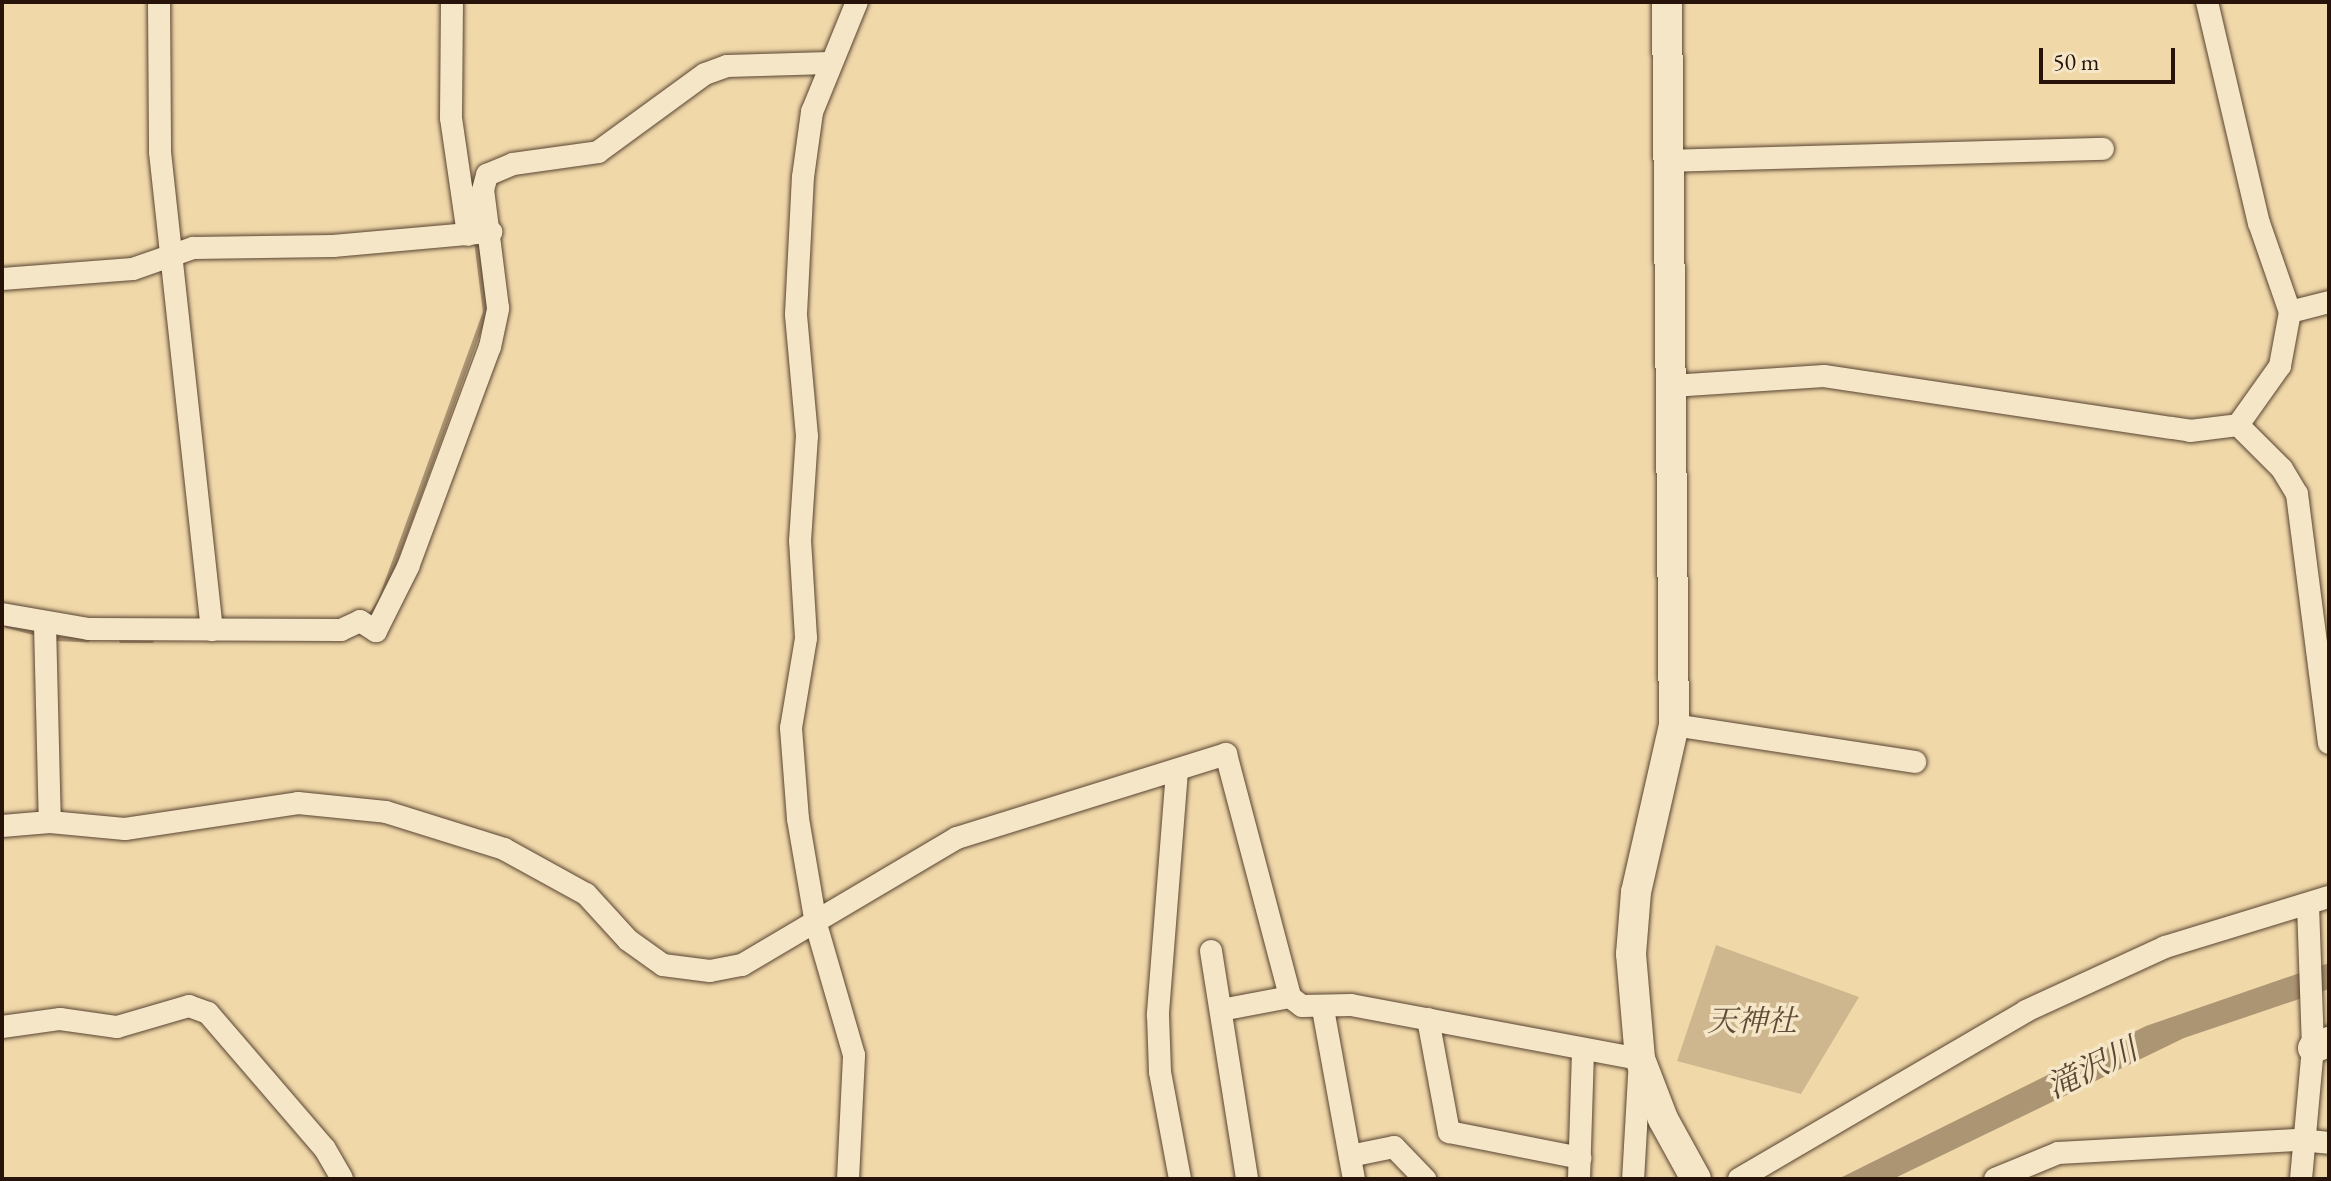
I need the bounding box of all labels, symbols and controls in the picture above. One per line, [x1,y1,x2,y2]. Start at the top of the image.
scale bar [2043,32,2179,82]
text: 50 m [2053,46,2100,77]
park label: 天神社 [1707,1003,1797,1039]
water label: 滝沢川 [2040,1030,2144,1106]

